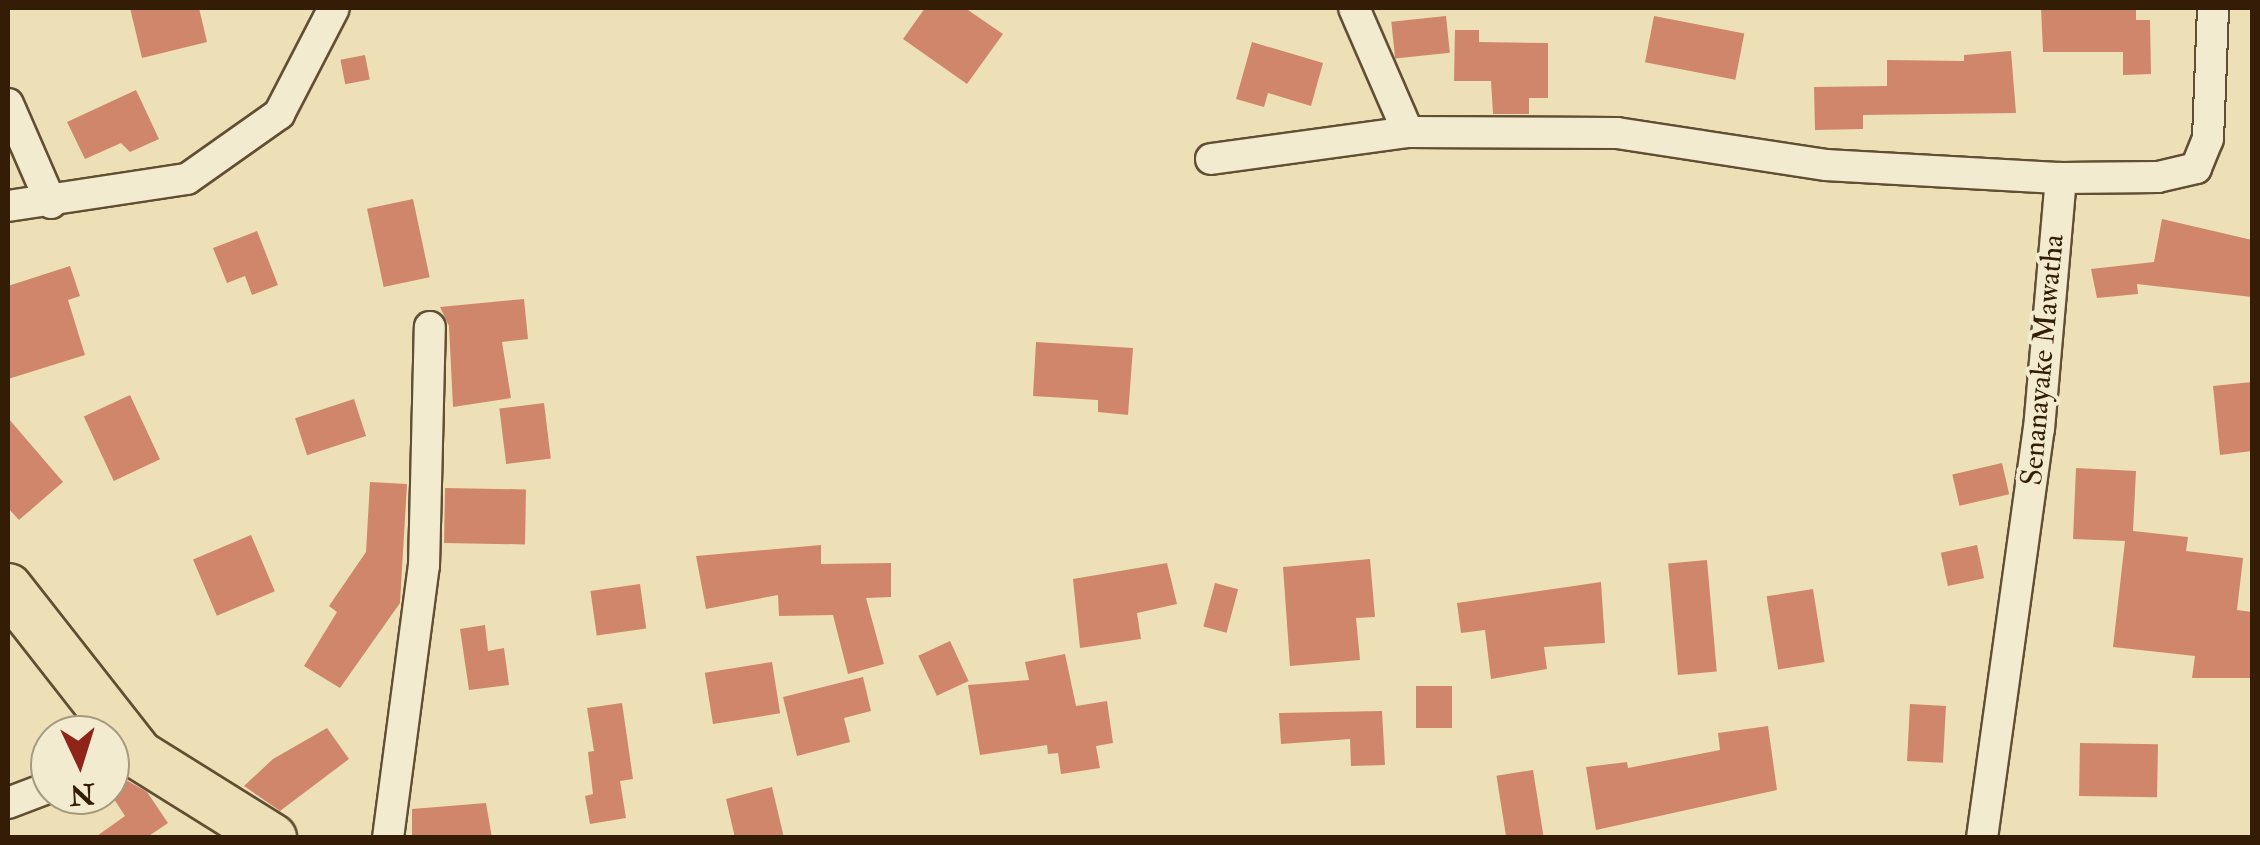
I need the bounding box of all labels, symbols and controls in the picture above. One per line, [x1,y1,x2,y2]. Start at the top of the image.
street label: Senanayake Mawatha [2014,233,2072,487]
north arrow [30,715,130,815]
text: N [68,775,96,812]

